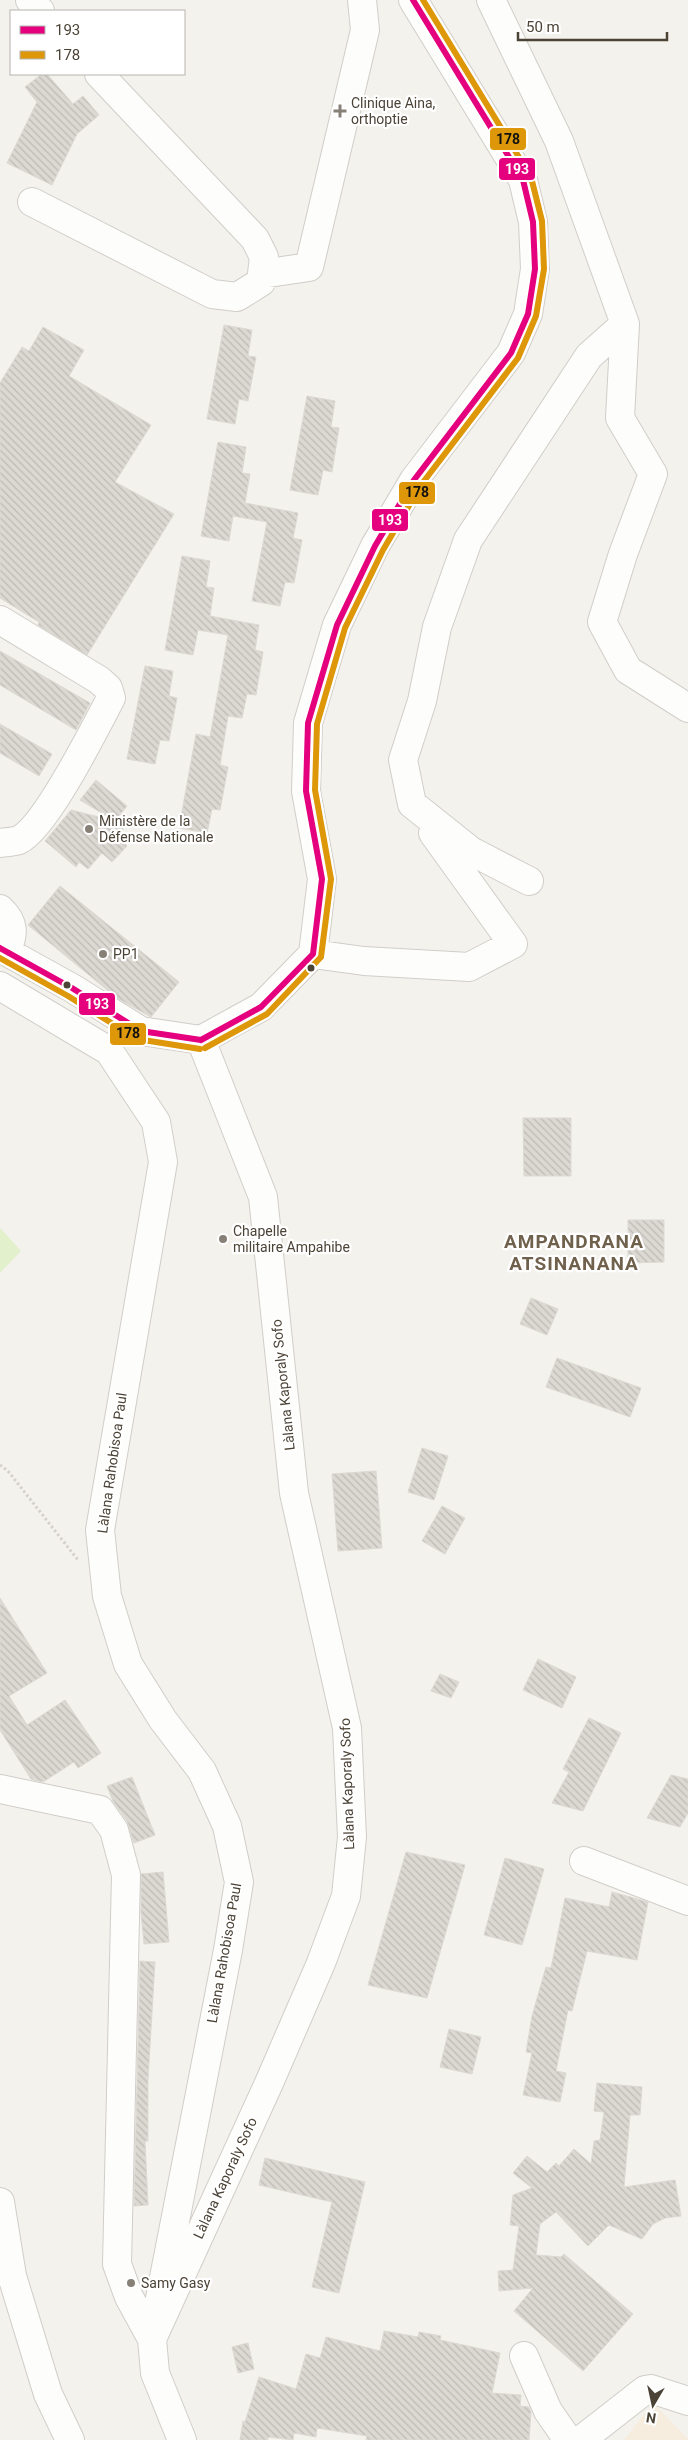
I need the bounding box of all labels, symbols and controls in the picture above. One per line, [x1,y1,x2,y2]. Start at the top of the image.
legend [10,10,185,75]
scale bar [518,10,667,42]
text: 50 m [526,18,560,36]
text: 193 [55,21,80,39]
text: 178 [55,46,80,64]
place label: Clinique Aina, orthoptie [351,95,436,127]
marker: Clinique Aina, orthoptie [333,104,347,118]
line badge: 178 [489,127,527,151]
text: 178 [496,131,520,147]
line badge: 193 [498,157,536,181]
text: 193 [505,161,529,177]
line badge: 178 [398,481,436,505]
text: 178 [405,484,429,500]
line badge: 193 [371,508,409,532]
text: 193 [378,512,402,528]
place label: Ministère de la Défense Nationale [99,813,213,845]
marker: Ministère de la Défense Nationale [83,823,95,835]
place label: PP1 [113,946,139,962]
marker: PP1 [97,948,109,960]
unlabelled marker [306,963,316,973]
unlabelled marker [62,980,72,990]
line badge: 193 [78,992,116,1016]
text: 193 [85,996,109,1012]
line badge: 178 [109,1022,147,1046]
text: 178 [116,1025,140,1041]
place label: Chapelle militaire Ampahibe [233,1223,350,1255]
district label: AMPANDRANA ATSINANANA [504,1230,644,1275]
marker: Chapelle militaire Ampahibe [217,1233,229,1245]
street label: Làlana Kaporaly Sofo [268,1319,298,1451]
street label: Làlana Rahobisoa Paul [94,1392,130,1534]
street label: Làlana Kaporaly Sofo [337,1718,357,1850]
street label: Làlana Rahobisoa Paul [204,1882,244,2024]
street label: Làlana Kaporaly Sofo [190,2115,260,2241]
place label: Samy Gasy [141,2275,211,2291]
marker: Samy Gasy [125,2277,137,2289]
north arrow [628,2380,678,2430]
text: N [645,2409,657,2427]

